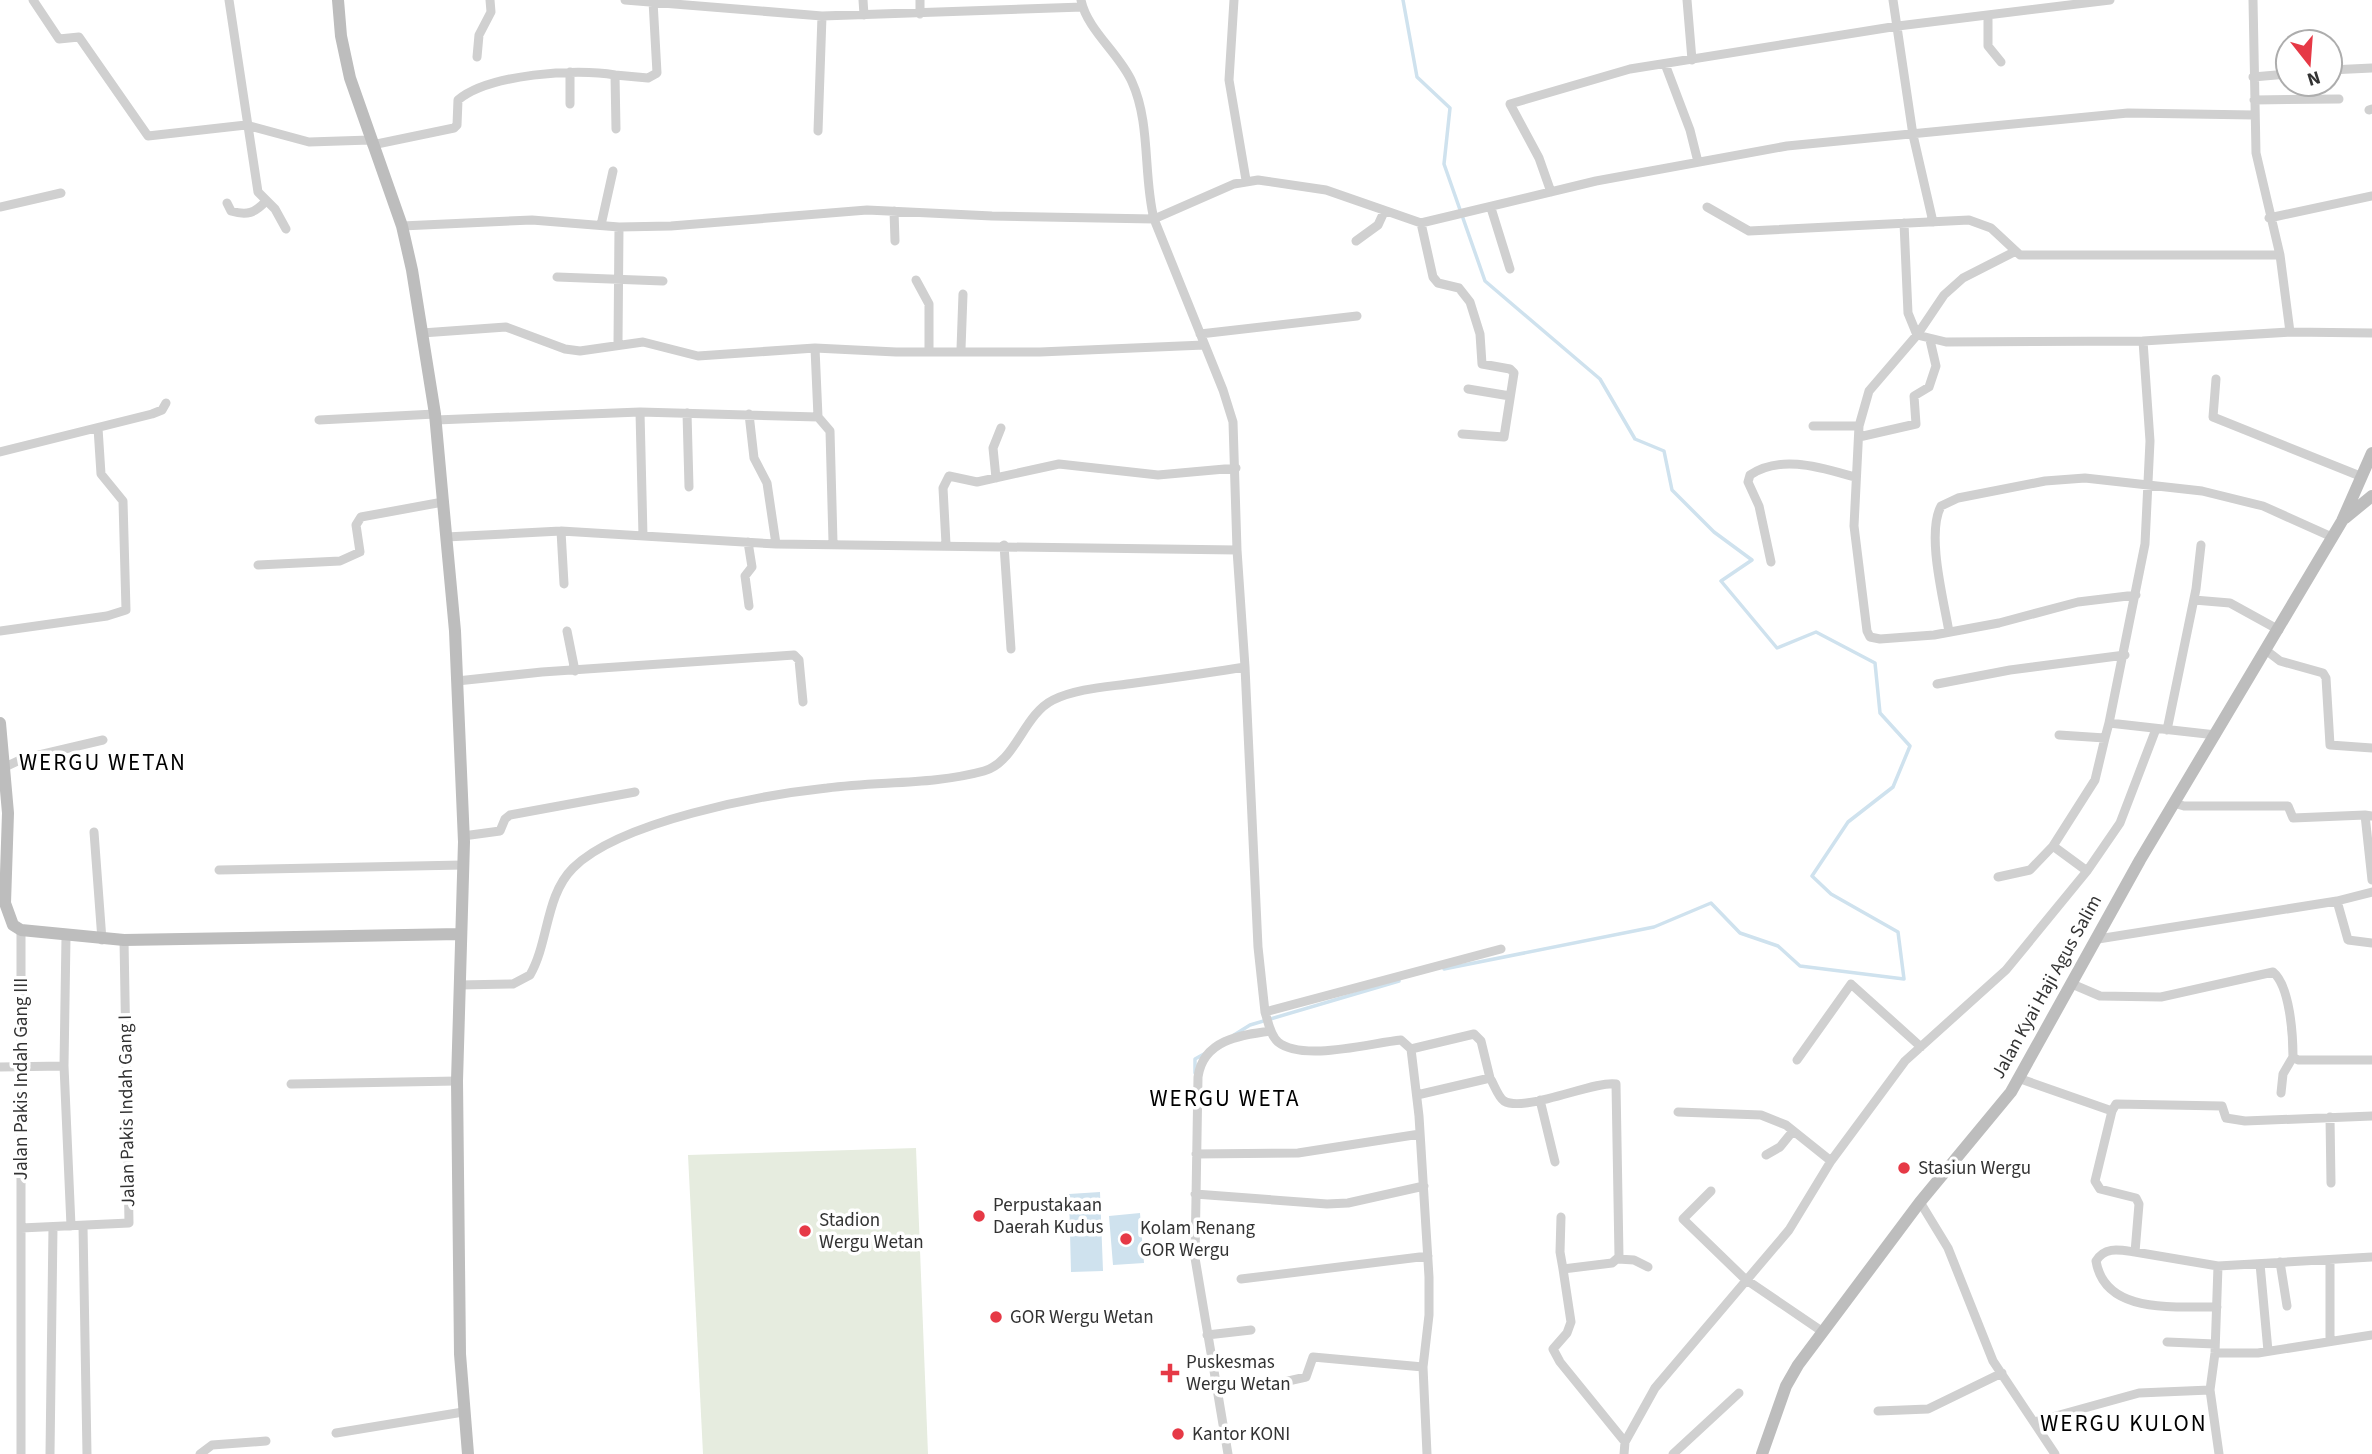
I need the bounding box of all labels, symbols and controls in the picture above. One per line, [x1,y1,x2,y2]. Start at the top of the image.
north arrow [2274,28,2344,98]
text: N [2304,63,2324,93]
district label: WERGU WETAN [19,746,187,779]
street label: Jalan Kyai Haji Agus Salim [1985,890,2109,1084]
street label: Jalan Pakis Indah Gang III [8,978,35,1180]
street label: Jalan Pakis Indah Gang I [112,1015,142,1207]
district label: WERGU WETA [1149,1082,1301,1115]
place label: Stasiun Wergu [1918,1155,2031,1182]
marker: Stasiun Wergu [1896,1160,1912,1176]
place label: Perpustakaan Daerah Kudus [993,1192,1103,1241]
place label: Stadion Wergu Wetan [819,1207,924,1256]
marker: Perpustakaan Daerah Kudus [971,1208,987,1224]
place label: Kolam Renang GOR Wergu [1140,1215,1256,1264]
marker: Stadion Wergu Wetan [797,1223,813,1239]
marker: Kolam Renang GOR Wergu [1118,1231,1134,1247]
place label: GOR Wergu Wetan [1010,1304,1154,1331]
marker: GOR Wergu Wetan [988,1309,1004,1325]
place label: Puskesmas Wergu Wetan [1186,1349,1291,1398]
marker: Puskesmas Wergu Wetan [1160,1363,1180,1383]
district label: WERGU KULON [2040,1407,2208,1440]
place label: Kantor KONI [1192,1421,1290,1448]
marker: Kantor KONI [1170,1426,1186,1442]

